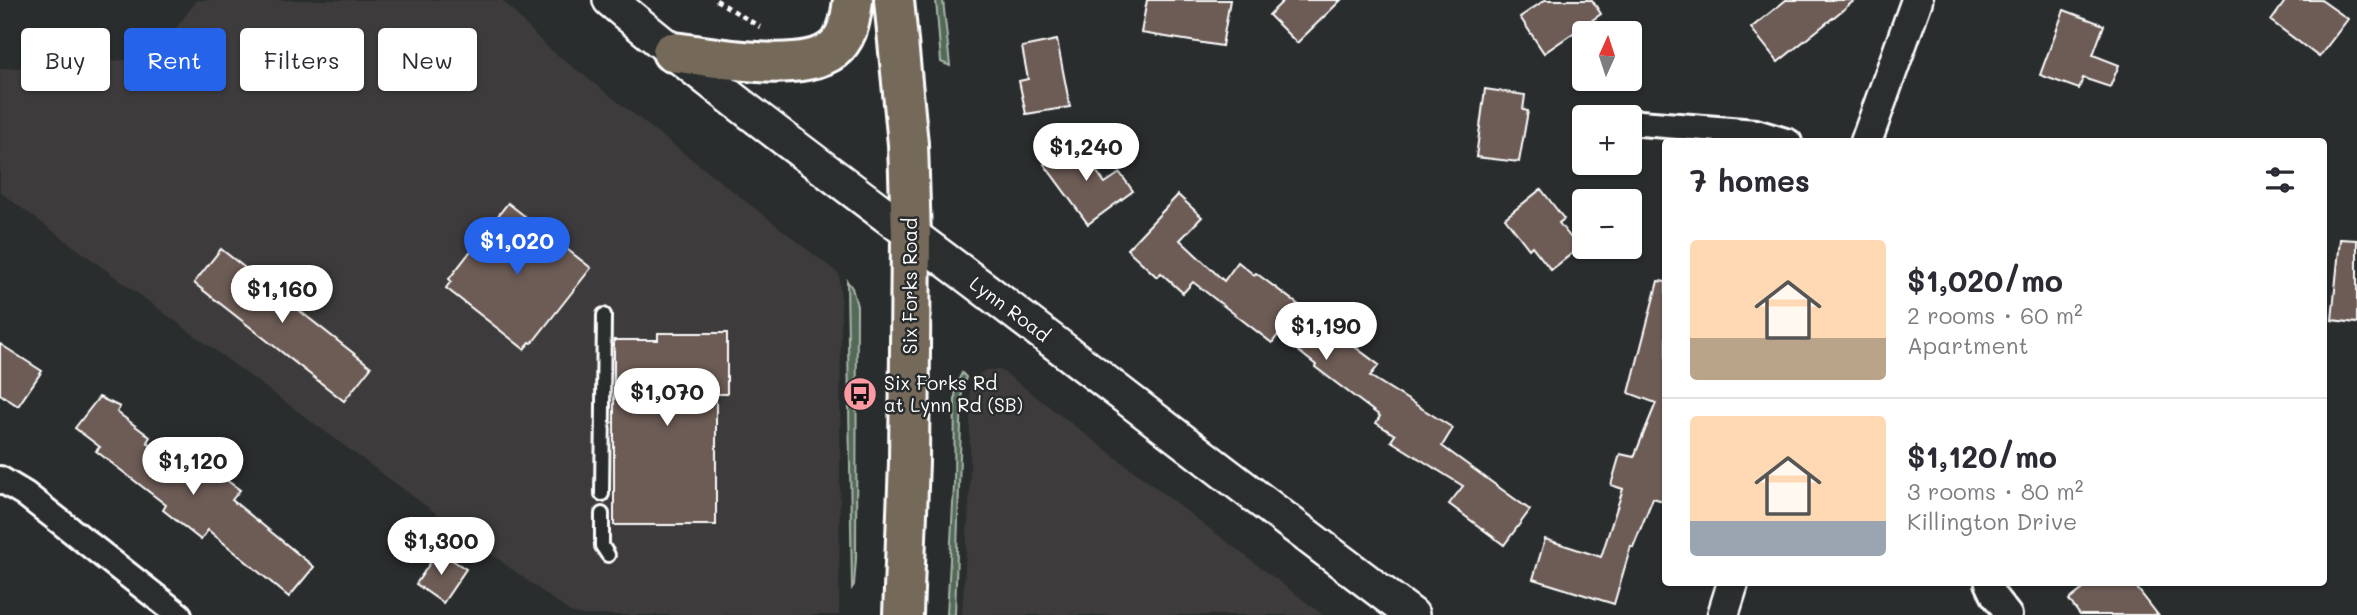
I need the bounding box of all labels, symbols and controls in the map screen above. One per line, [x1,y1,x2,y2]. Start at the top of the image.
north arrow [1572,21,1642,91]
map controls [1572,21,1642,259]
chip: Buy [21,28,110,91]
chip: Rent [124,28,226,91]
chip: Filters [240,28,364,91]
chip: New [378,28,477,91]
button: + [1572,105,1642,175]
pin: $1,240 [1029,124,1143,183]
text: $1,240 [1049,131,1123,161]
text: 7 homes [1690,160,1810,200]
icon: filters [2261,161,2299,199]
button: − [1572,189,1642,259]
pin: $1,020 [460,218,574,277]
street label: Six Forks Road [897,218,922,354]
text: $1,020 [480,225,554,255]
text: $1,020/mo [1907,260,2063,300]
pin: $1,160 [225,266,339,325]
icon: home [1746,268,1830,352]
street label: Lynn Road [965,270,1056,347]
text: $1,160 [247,273,317,303]
text: 2 rooms · 60 m² [1907,300,2083,330]
pin: $1,190 [1269,302,1383,362]
text: $1,190 [1291,310,1361,340]
text: Apartment [1907,330,2029,360]
pin: $1,070 [610,368,724,428]
place label: Six Forks Rd at Lynn Rd (SB) [884,370,1023,417]
bus stop icon: Six Forks Rd at Lynn Rd (SB) [841,375,879,413]
text: $1,070 [630,376,704,406]
text: $1,120/mo [1907,436,2057,476]
pin: $1,120 [136,438,250,497]
icon: home [1746,444,1830,528]
text: $1,120 [158,445,228,475]
text: 3 rooms · 80 m² [1907,476,2083,506]
text: Killington Drive [1907,506,2077,536]
pin: $1,300 [384,518,498,577]
text: $1,300 [404,525,478,555]

